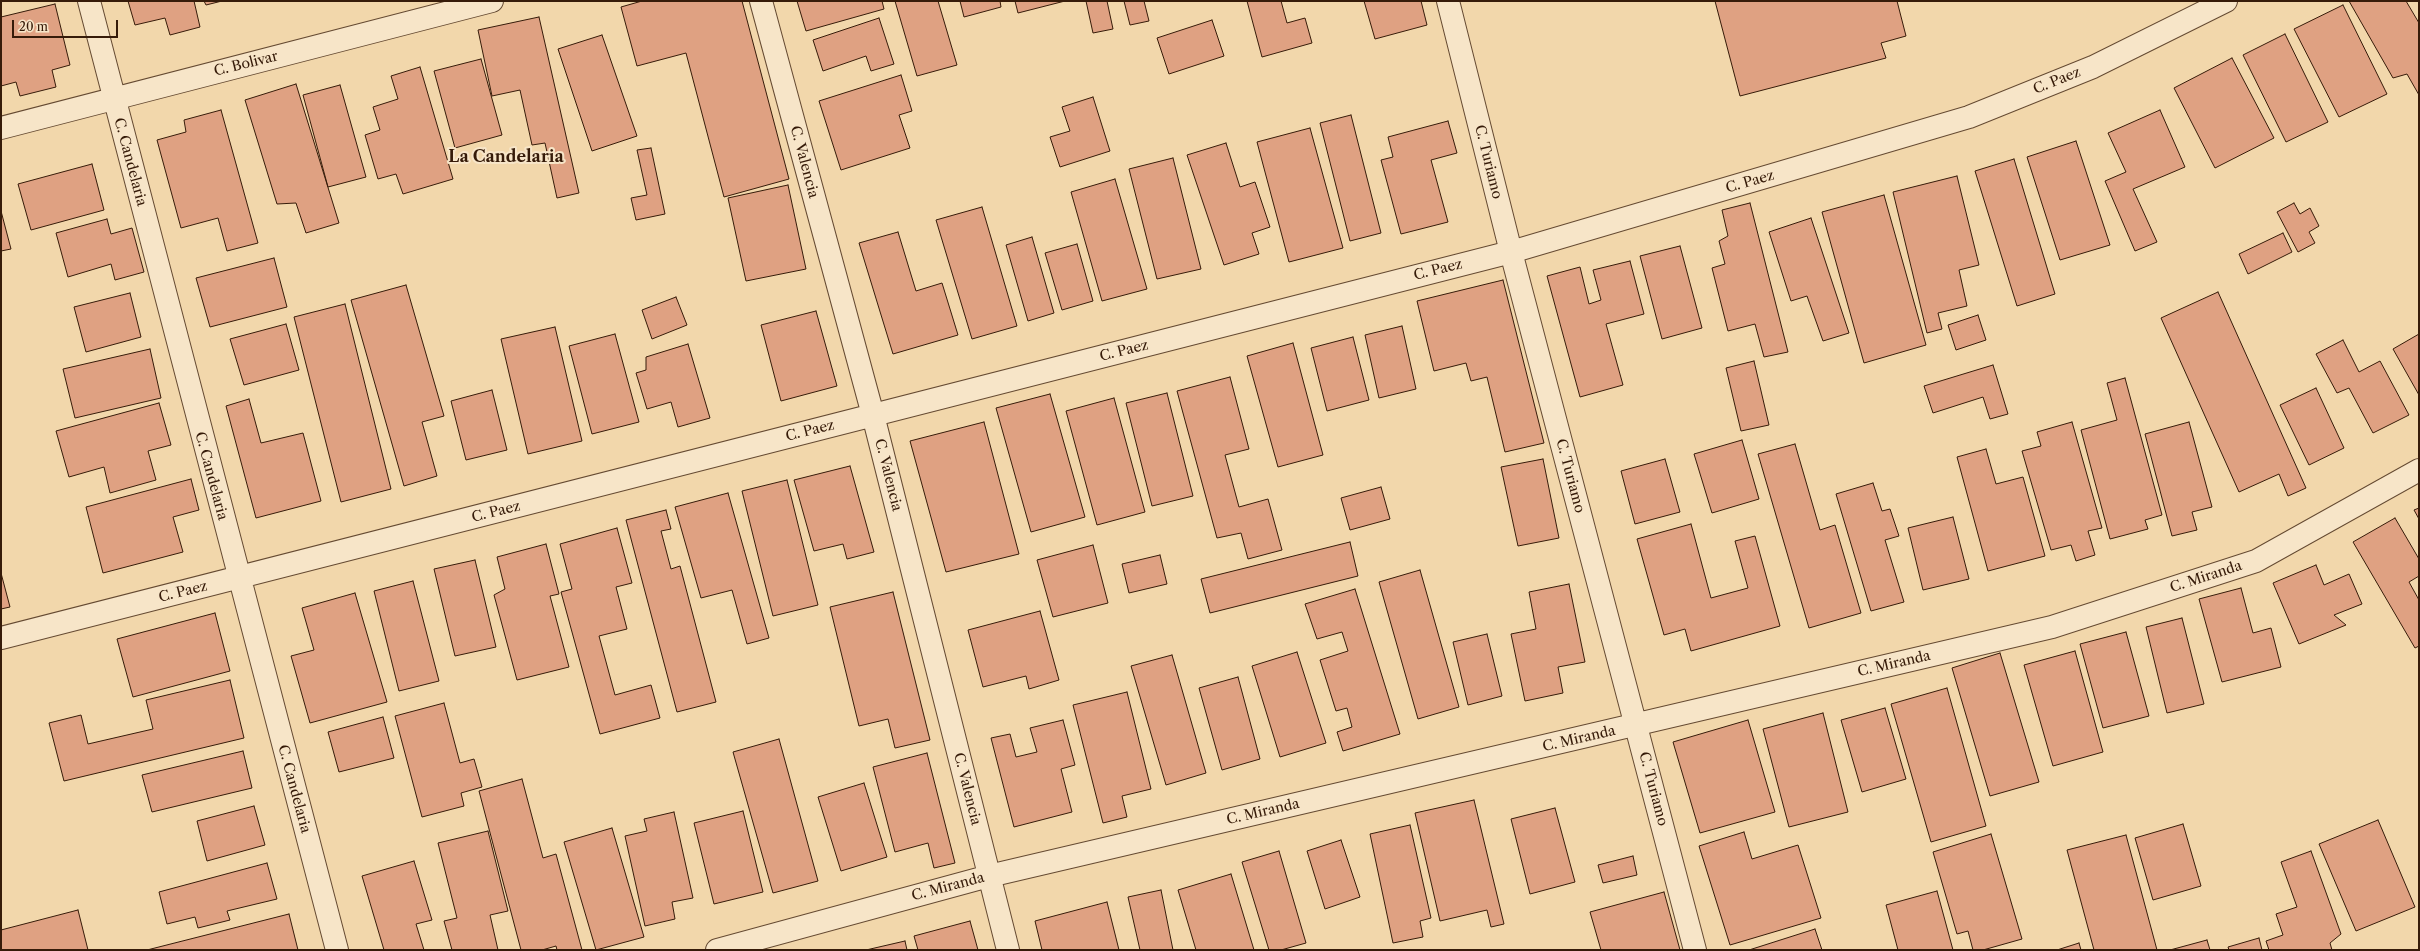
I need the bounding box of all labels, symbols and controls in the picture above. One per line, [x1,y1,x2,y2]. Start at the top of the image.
scale bar [14,12,120,38]
text: 20 m [19,19,48,34]
street label: C. Bolivar [212,48,280,80]
street label: C. Paez [2031,64,2083,98]
street label: C. Candelaria [110,116,150,208]
street label: C. Turiamo [1471,123,1505,201]
street label: C. Valencia [786,124,822,200]
district label: La Candelaria [448,147,564,167]
street label: C. Paez [1724,167,1776,197]
street label: C. Paez [1412,256,1464,284]
street label: C. Paez [1098,337,1150,365]
street label: C. Paez [784,417,836,445]
street label: C. Candelaria [191,430,231,522]
street label: C. Valencia [871,437,905,513]
street label: C. Turiamo [1552,437,1588,515]
street label: C. Paez [470,498,522,526]
street label: C. Miranda [2168,558,2244,596]
street label: C. Paez [157,578,209,606]
street label: C. Miranda [1856,647,1932,681]
street label: C. Miranda [1541,722,1617,756]
street label: C. Candelaria [274,743,314,835]
street label: C. Turiamo [1635,750,1671,828]
street label: C. Valencia [950,751,984,827]
street label: C. Miranda [1225,795,1301,829]
street label: C. Miranda [910,869,986,905]

